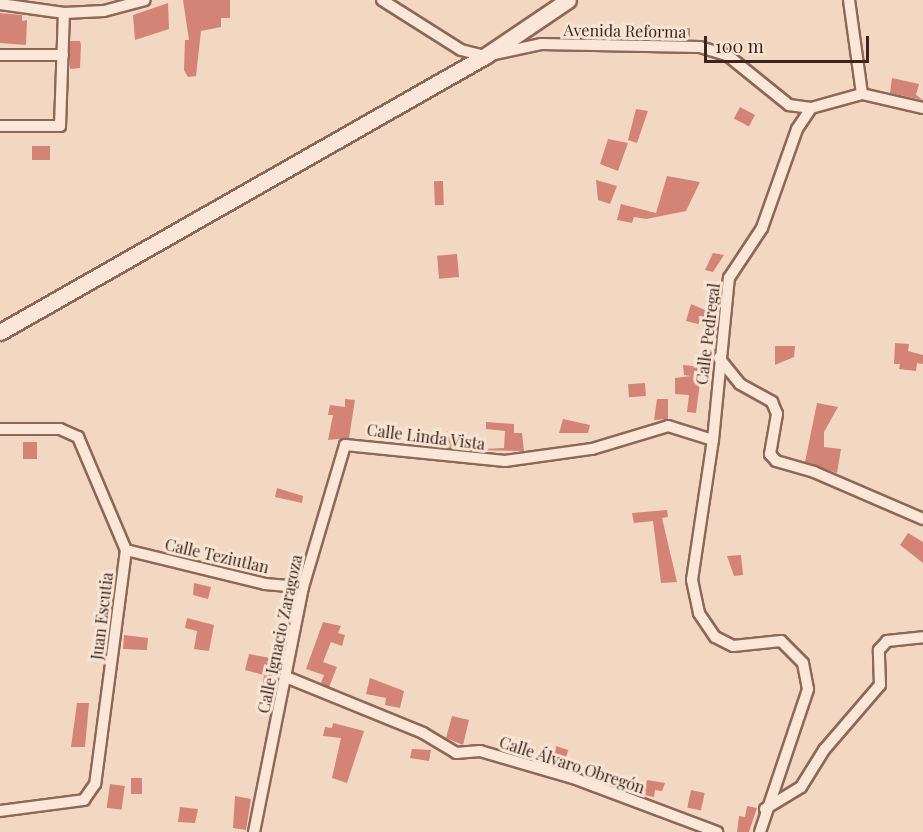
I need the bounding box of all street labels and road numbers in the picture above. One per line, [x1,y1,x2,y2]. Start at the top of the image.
street label: Avenida Reforma [563,20,687,42]
street label: Calle Pedregal [692,282,724,386]
street label: Calle Linda Vista [365,420,487,454]
street label: Calle Teziutlan [163,535,271,577]
street label: Calle Ignacio Zaragoza [254,553,306,715]
street label: Juan Escutia [87,571,117,661]
street label: Calle Álvaro Obregón [497,732,647,798]

